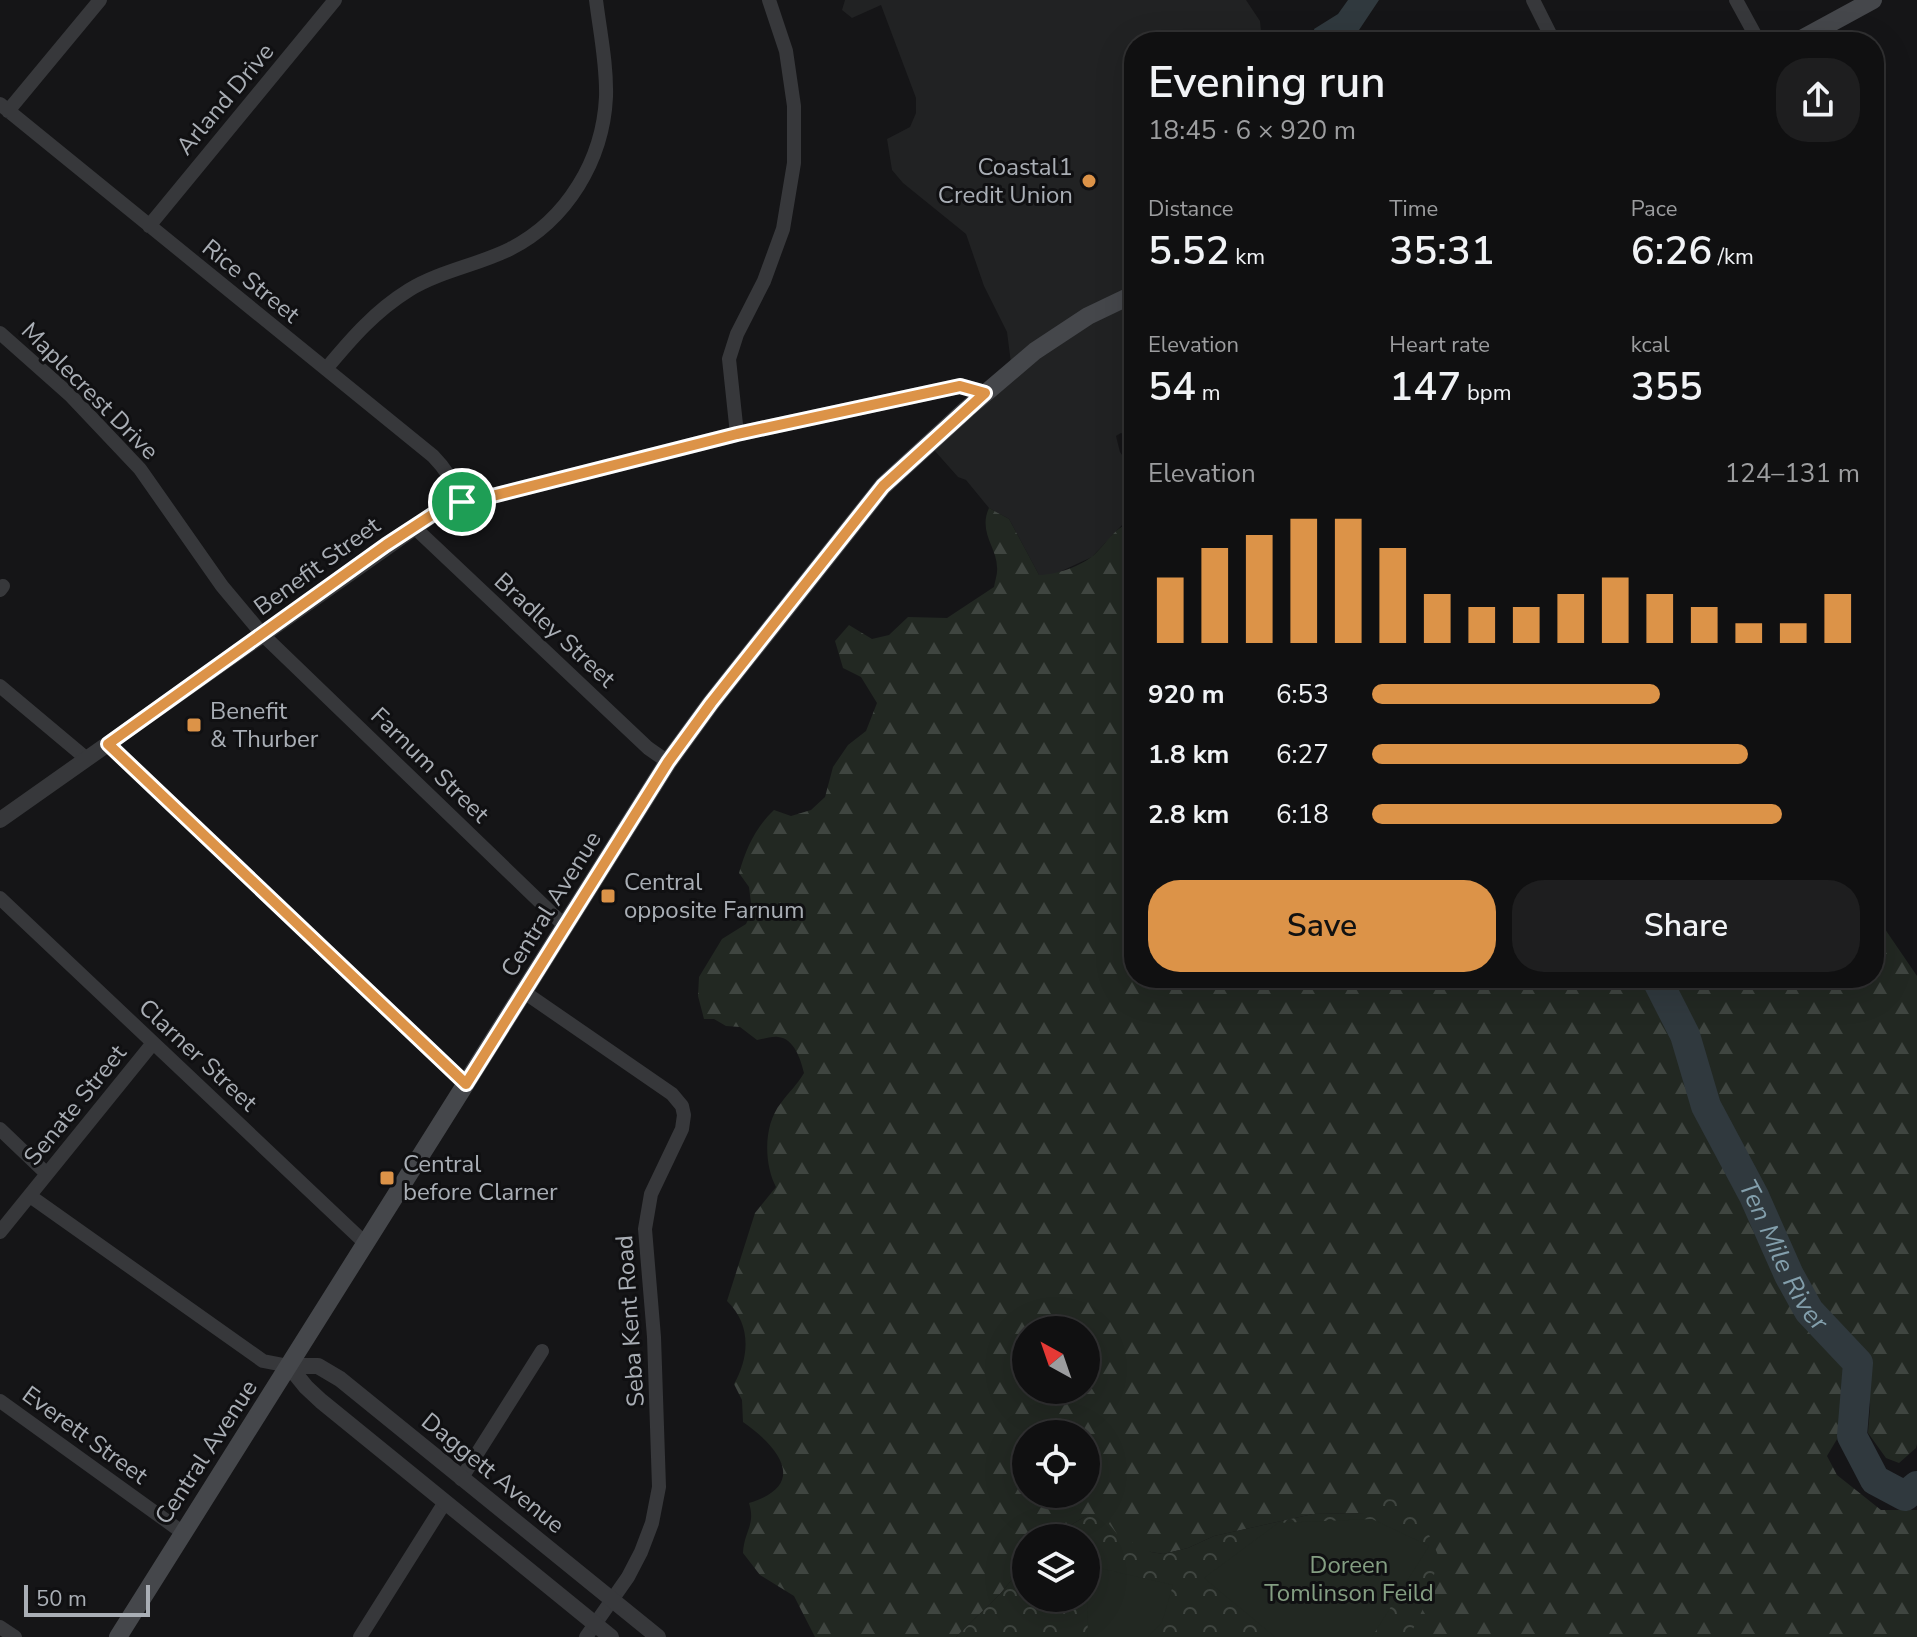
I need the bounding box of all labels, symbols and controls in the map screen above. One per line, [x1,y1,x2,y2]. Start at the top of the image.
street label: Arland Drive [169,36,281,162]
text: Evening run [1148,53,1386,113]
button: share [1776,58,1860,142]
text: 18:45 · 6 × 920 m [1148,113,1356,148]
place label: Coastal1 Credit Union [938,151,1073,211]
marker: Coastal1 Credit Union [1080,172,1098,190]
text: Distance [1148,194,1233,224]
text: Time [1389,194,1438,224]
text: Pace [1631,194,1677,224]
text: 5.52 [1148,224,1229,278]
text: 35:31 [1389,224,1495,278]
text: 6:26 [1631,224,1712,278]
street label: Rice Street [195,232,307,331]
text: km [1229,242,1265,272]
text: /km [1712,242,1754,272]
street label: Maplecrest Drive [14,315,166,467]
text: Elevation [1148,330,1239,360]
text: Heart rate [1389,330,1490,360]
text: kcal [1631,330,1670,360]
text: 54 [1148,360,1196,414]
text: 147 [1389,360,1461,414]
text: 355 [1631,360,1703,414]
text: m [1196,378,1221,408]
text: bpm [1461,378,1511,408]
text: Elevation [1148,456,1256,491]
text: 124–131 m [1724,456,1860,491]
pin [428,468,496,536]
icon: arrive [440,480,484,524]
street label: Benefit Street [247,509,387,623]
street label: Bradley Street [487,565,623,695]
text: 920 m [1148,677,1225,712]
text: 6:53 [1276,677,1329,712]
place label: Benefit & Thurber [210,695,319,755]
street label: Farnum Street [364,700,497,830]
marker: Benefit & Thurber [185,716,203,734]
text: 1.8 km [1148,737,1229,772]
text: 6:27 [1276,737,1329,772]
text: 2.8 km [1148,797,1229,832]
text: 6:18 [1276,797,1329,832]
street label: Central Avenue [493,825,609,983]
place label: Central opposite Farnum [624,866,805,926]
button: Save [1148,880,1496,972]
button: Share [1512,880,1860,972]
marker: Central opposite Farnum [599,887,617,905]
street label: Clarner Street [132,992,265,1119]
street label: Senate Street [16,1038,134,1172]
place label: Central before Clarner [403,1148,558,1208]
marker: Central before Clarner [378,1169,396,1187]
water label: Ten Mile River [1730,1173,1836,1339]
street label: Seba Kent Road [608,1234,652,1408]
north arrow [1012,1316,1100,1404]
map controls [1012,1316,1100,1612]
street label: Central Avenue [147,1374,265,1530]
street label: Everett Street [16,1379,155,1492]
street label: Daggett Avenue [415,1405,571,1541]
button: locate [1012,1420,1100,1508]
button: layers [1012,1524,1100,1612]
park label: Doreen Tomlinson Feild [1264,1549,1434,1609]
scale bar [24,1581,150,1617]
text: 50 m [36,1584,87,1614]

